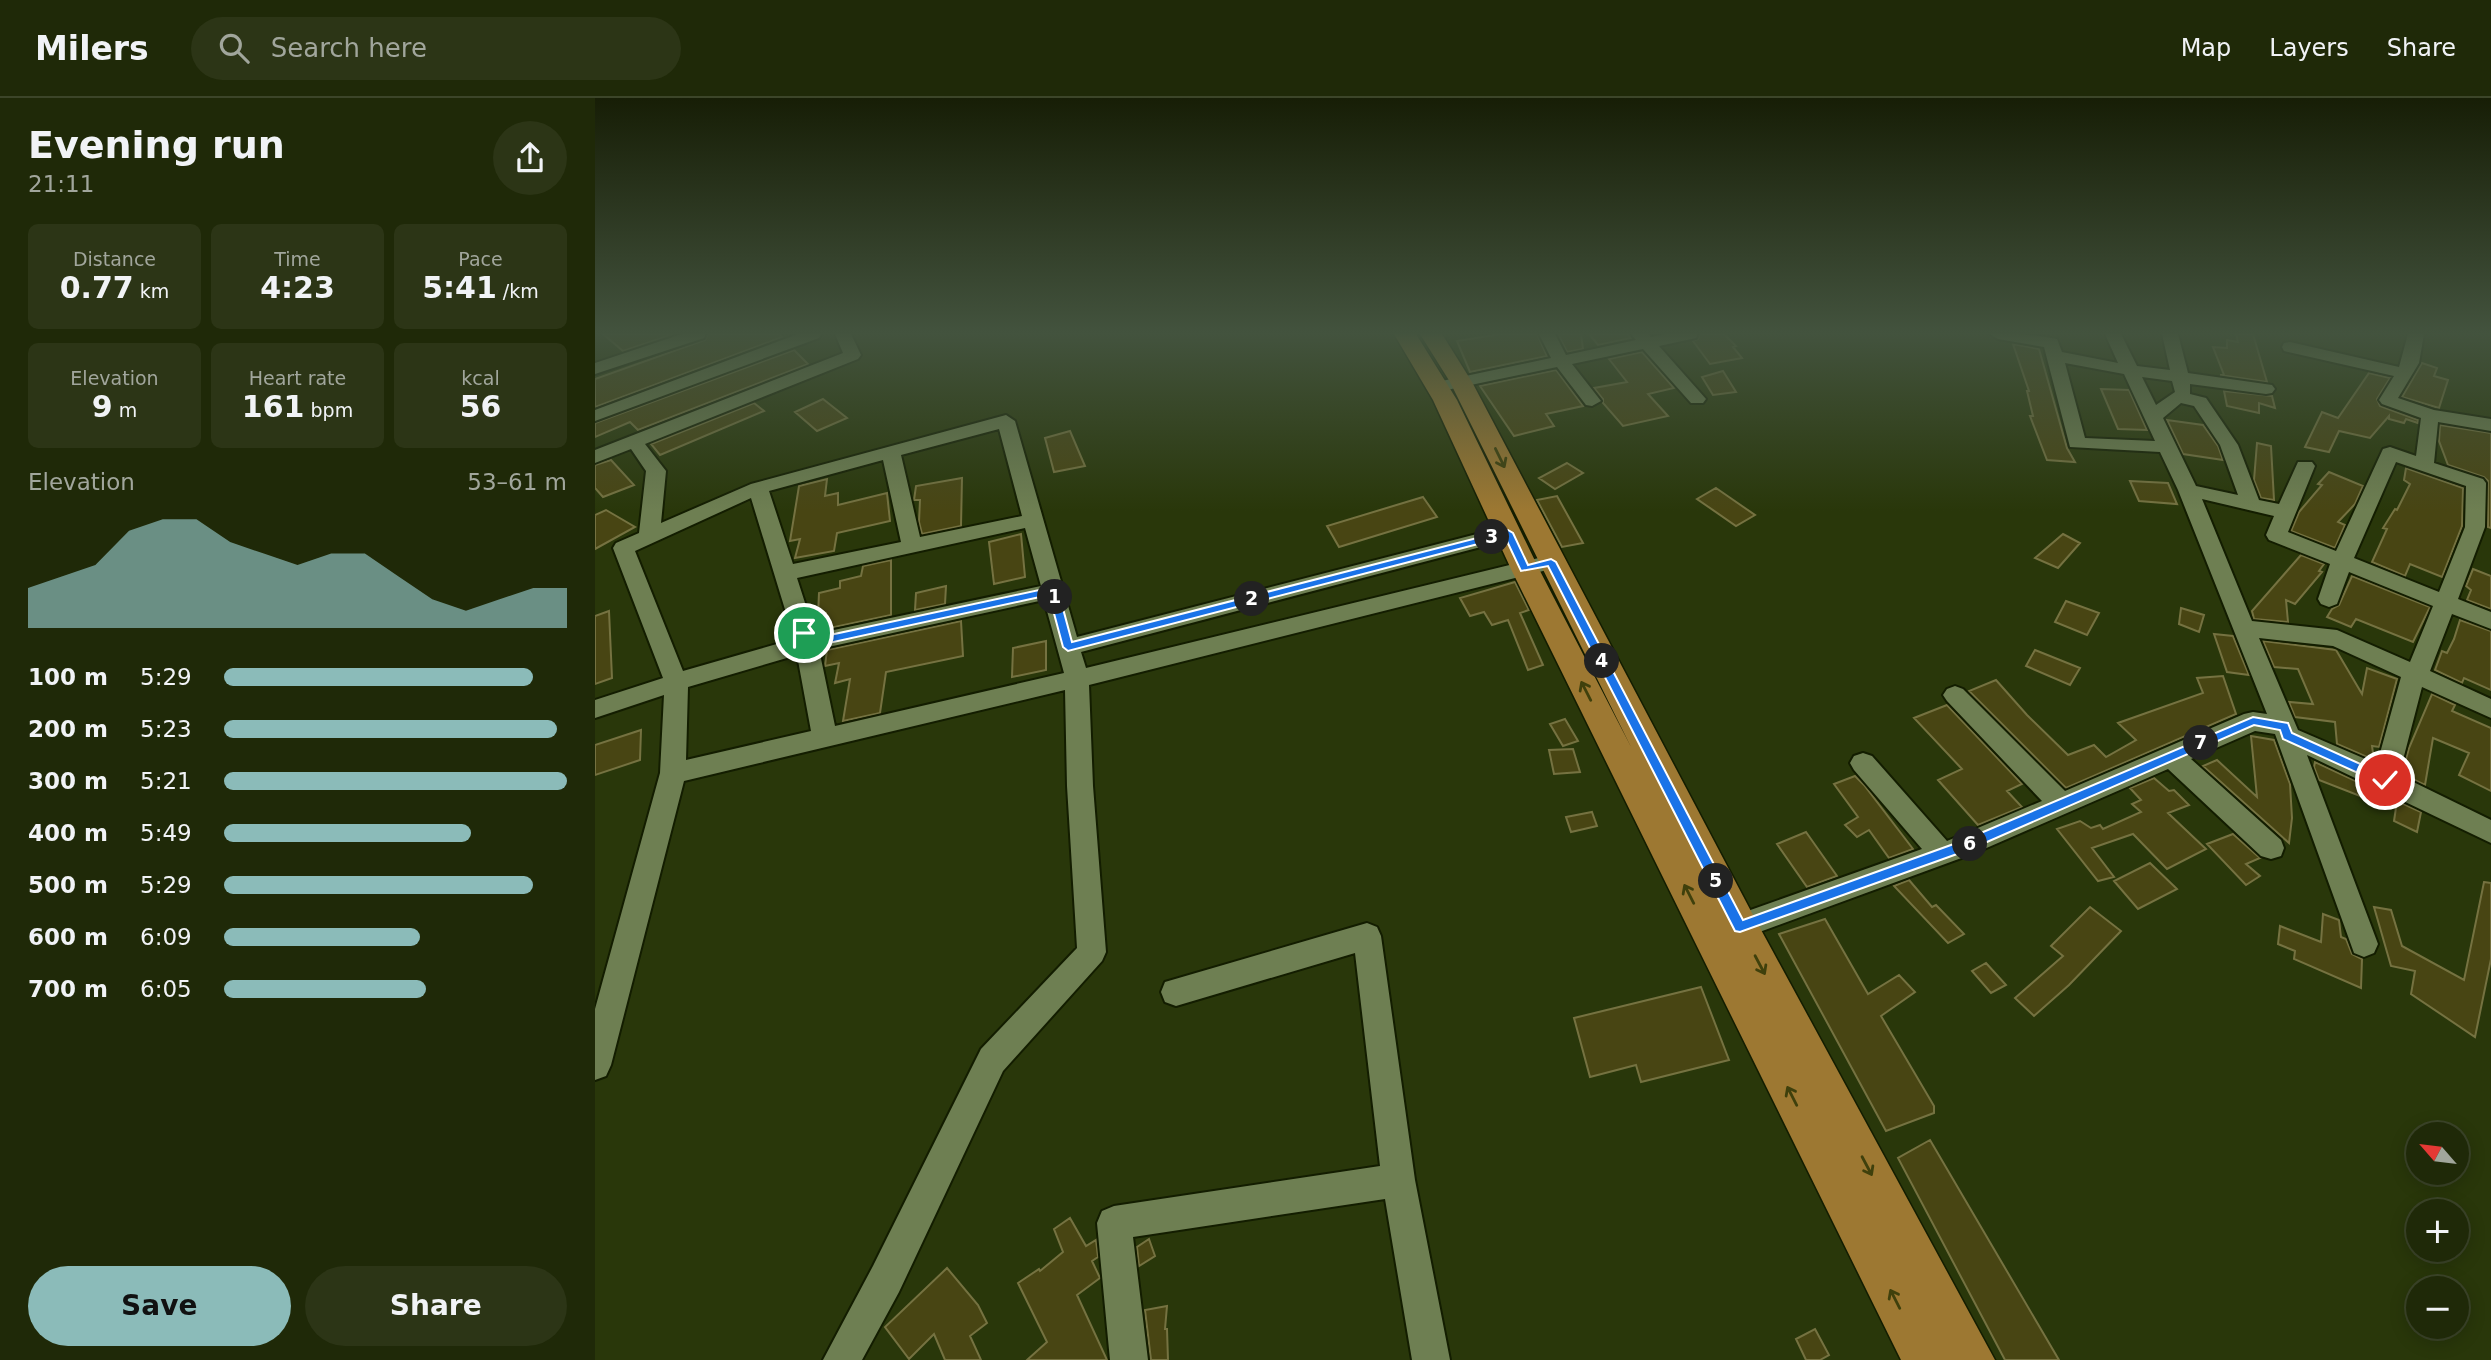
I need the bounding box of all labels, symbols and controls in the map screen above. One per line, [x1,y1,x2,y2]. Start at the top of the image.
search box [191,17,681,80]
text: Milers [35,29,149,68]
icon: search [215,29,253,67]
text: Search here [271,33,427,63]
text: Map [2181,34,2231,62]
text: Layers [2269,34,2349,62]
text: Share [2387,34,2456,62]
button: share [493,121,567,195]
text: Evening run [28,123,285,167]
text: 21:11 [28,171,94,197]
text: Distance [73,248,156,270]
text: Time [274,248,321,270]
text: Pace [458,248,503,270]
text: 0.77 [60,270,134,305]
text: 4:23 [260,270,335,305]
text: 5:41 [422,270,497,305]
text: km [134,280,169,302]
text: /km [497,280,539,302]
text: Elevation [70,367,159,389]
text: Heart rate [249,367,346,389]
text: kcal [461,367,500,389]
text: 9 [92,389,113,424]
text: 161 [242,389,304,424]
text: 56 [460,389,501,424]
text: m [113,399,137,421]
text: bpm [304,399,353,421]
one-way arrow [1493,447,1507,468]
text: Elevation [28,469,135,495]
text: 53–61 m [467,469,567,495]
pin: 3 [1475,520,1509,555]
text: 3 [1485,525,1498,547]
pin: 1 [1037,580,1072,614]
pin: 2 [1235,582,1269,616]
text: 1 [1048,585,1061,607]
text: 2 [1245,587,1258,609]
pin [774,603,834,663]
icon: arrive [785,614,823,652]
pin: 4 [1585,644,1619,678]
text: 4 [1595,649,1608,671]
text: 100 m [28,664,108,690]
text: 5:29 [140,664,192,690]
one-way arrow [1579,681,1593,701]
text: 200 m [28,716,108,742]
text: 5:23 [140,716,192,742]
pin: 7 [2183,726,2219,760]
text: 7 [2194,731,2207,753]
pin [2355,750,2415,810]
icon: check [2366,761,2404,799]
text: 300 m [28,768,108,794]
text: 5:21 [140,768,192,794]
text: 400 m [28,820,108,846]
text: 5:49 [140,820,192,846]
pin: 6 [1953,826,1987,862]
text: 6 [1963,832,1976,854]
pin: 5 [1699,864,1733,898]
text: 5 [1709,869,1722,891]
text: 500 m [28,872,108,898]
text: 5:29 [140,872,192,898]
one-way arrow [1681,884,1695,905]
text: 600 m [28,924,108,950]
text: 6:09 [140,924,192,950]
one-way arrow [1754,954,1767,975]
text: 700 m [28,976,108,1002]
text: 6:05 [140,976,192,1002]
one-way arrow [1784,1087,1798,1107]
north arrow [2406,1122,2469,1185]
map controls [2406,1122,2469,1339]
one-way arrow [1861,1155,1875,1176]
button: + [2406,1199,2469,1262]
button: Save [28,1266,291,1346]
button: Share [305,1266,567,1346]
button: − [2406,1276,2469,1339]
one-way arrow [1888,1289,1901,1310]

